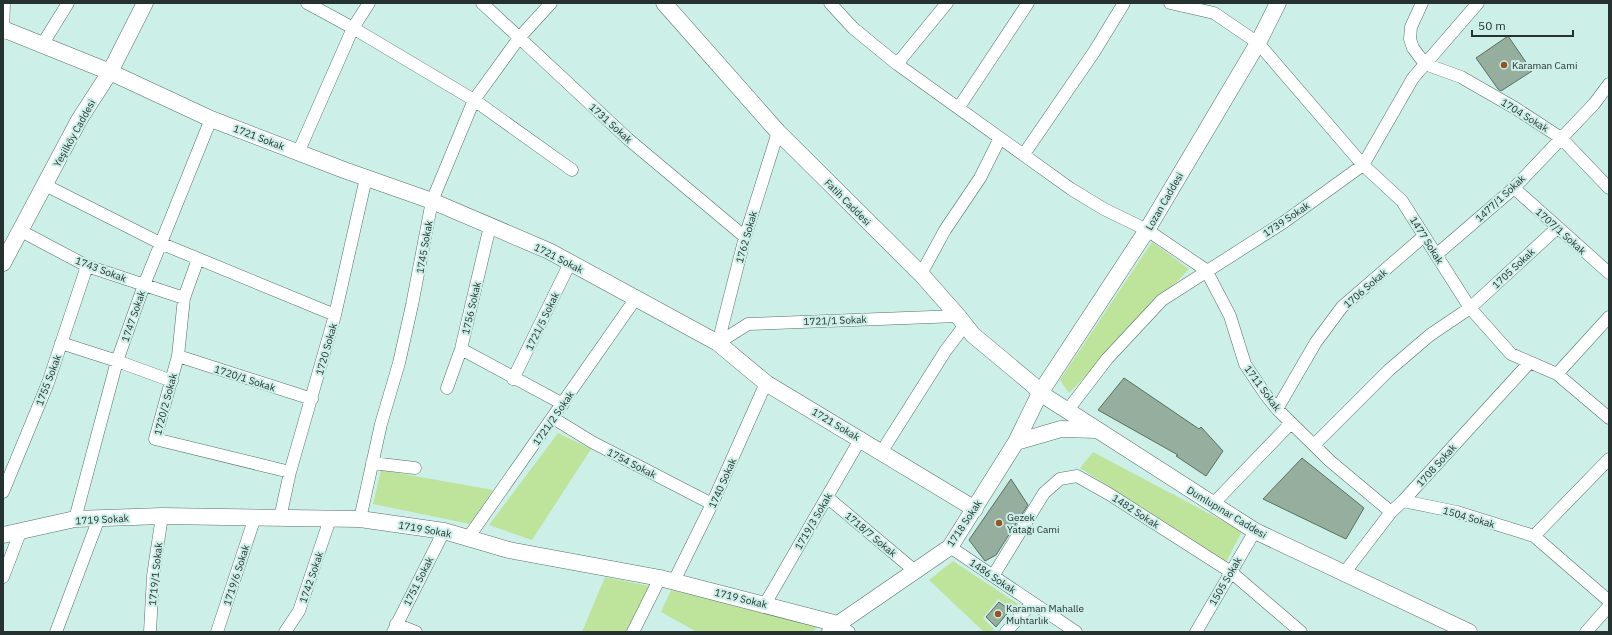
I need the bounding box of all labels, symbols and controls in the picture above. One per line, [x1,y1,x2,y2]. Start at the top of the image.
scale bar [1472,12,1573,38]
text: 50 m [1478,18,1506,33]
place label: Karaman Cami [1512,59,1577,72]
marker: Karaman Cami [1499,60,1509,70]
street label: 1704 Sokak [1499,96,1552,136]
street label: Yeşilköy Caddesi [51,97,98,169]
street label: 1731 Sokak [586,101,635,147]
street label: 1721 Sokak [231,122,287,153]
street label: Lozan Caddesi [1143,170,1186,232]
street label: 1477/1 Sokak [1473,171,1528,225]
street label: Fatih Caddesi [822,176,874,228]
street label: 1739 Sokak [1260,199,1313,240]
street label: 1707/1 Sokak [1533,205,1589,258]
street label: 1762 Sokak [733,209,760,265]
street label: 1477 Sokak [1407,214,1447,267]
street label: 1745 Sokak [413,219,436,275]
street label: 1721 Sokak [532,240,586,277]
street label: 1705 Sokak [1489,245,1538,291]
street label: 1743 Sokak [73,254,129,285]
street label: 1706 Sokak [1341,265,1390,311]
street label: 1756 Sokak [459,280,484,336]
street label: 1747 Sokak [119,288,149,344]
street label: 1721/5 Sokak [523,289,563,353]
street label: 1721/1 Sokak [803,313,868,328]
street label: 1720 Sokak [313,321,340,377]
street label: 1755 Sokak [33,352,64,408]
street label: 1720/1 Sokak [213,362,278,395]
street label: 1711 Sokak [1242,363,1284,414]
street label: 1720/2 Sokak [151,371,180,436]
street label: 1721/2 Sokak [530,388,577,448]
street label: 1721 Sokak [809,405,863,444]
street label: 1708 Sokak [1414,441,1460,490]
street label: 1754 Sokak [605,445,659,482]
street label: 1740 Sokak [706,455,740,510]
street label: Dumlupınar Caddesi [1184,483,1269,541]
street label: 1719/3 Sokak [792,490,835,552]
street label: 1482 Sokak [1110,491,1162,532]
street label: 1718 Sokak [944,497,985,549]
street label: 1504 Sokak [1441,504,1497,531]
street label: 1718/7 Sokak [842,509,900,560]
place label: Gezek Yatağı Cami [1007,511,1060,536]
street label: 1719 Sokak [75,512,130,527]
street label: 1719 Sokak [397,518,453,541]
marker: Gezek Yatağı Cami [994,518,1004,528]
street label: 1719/1 Sokak [146,541,165,606]
street label: 1719/6 Sokak [220,542,253,607]
street label: 1742 Sokak [297,549,327,605]
street label: 1751 Sokak [400,554,437,608]
street label: 1505 Sokak [1206,554,1245,608]
street label: 1486 Sokak [967,556,1019,597]
street label: 1719 Sokak [713,586,769,611]
place label: Karaman Mahalle Muhtarlık [1006,602,1084,627]
marker: Karaman Mahalle Muhtarlık [993,609,1003,619]

